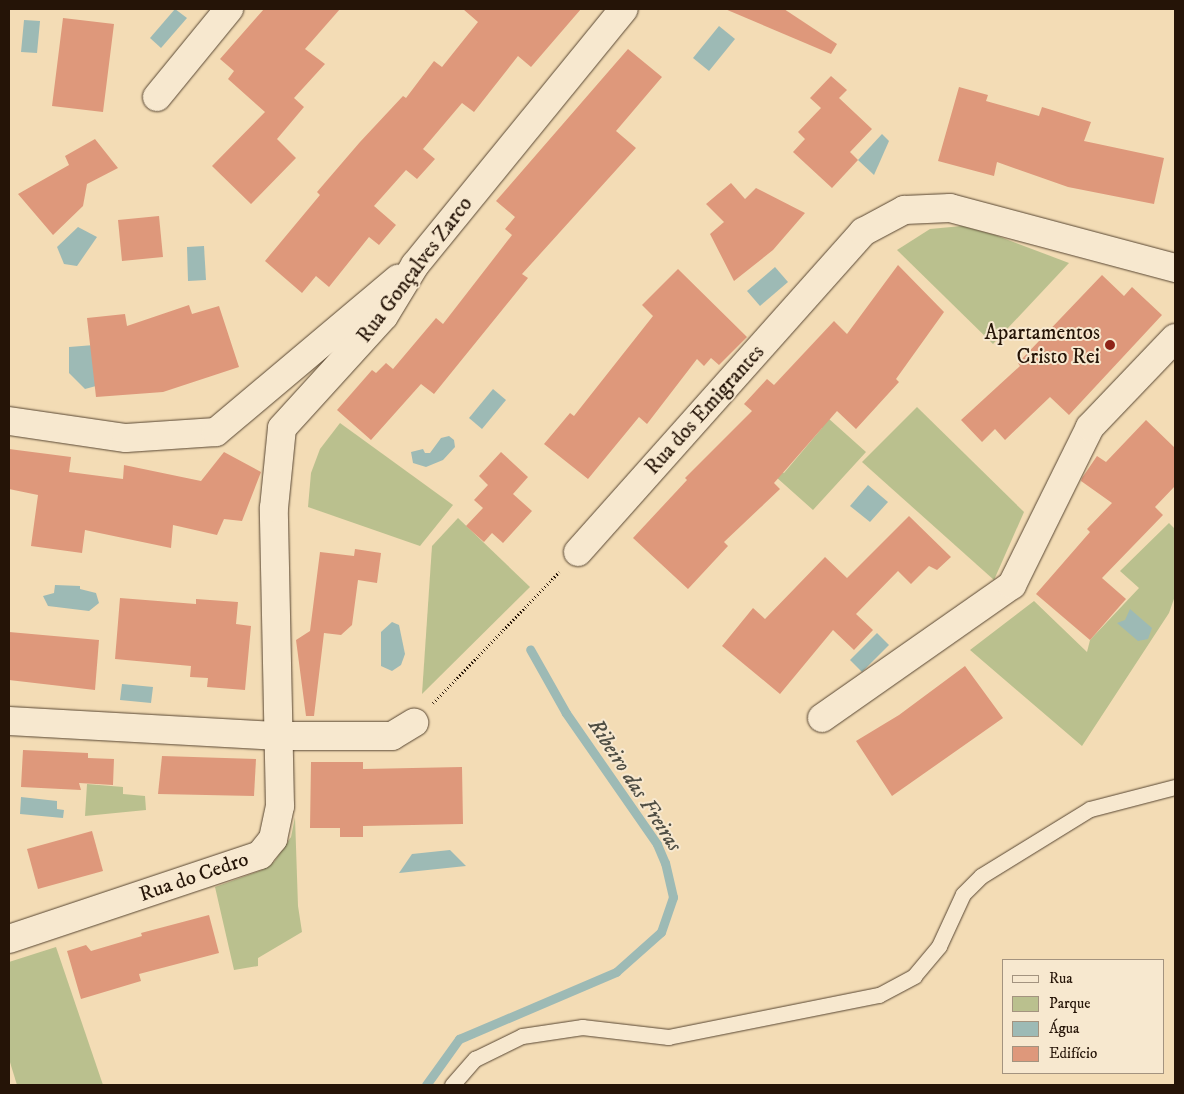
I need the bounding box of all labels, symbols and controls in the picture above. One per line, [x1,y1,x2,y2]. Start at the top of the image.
street label: Rua Gonçalves Zarco [352,192,478,348]
place label: Apartamentos Cristo Rei [984,320,1100,370]
marker: Apartamentos Cristo Rei [1104,339,1116,351]
street label: Rua dos Emigrantes [640,340,770,480]
water label: Ribeiro das Freiras [582,714,688,856]
street label: Rua do Cedro [136,847,252,907]
legend [1002,959,1164,1074]
text: Rua [1049,969,1073,988]
text: Parque [1049,994,1090,1013]
text: Água [1049,1019,1079,1038]
text: Edifício [1049,1044,1097,1063]

